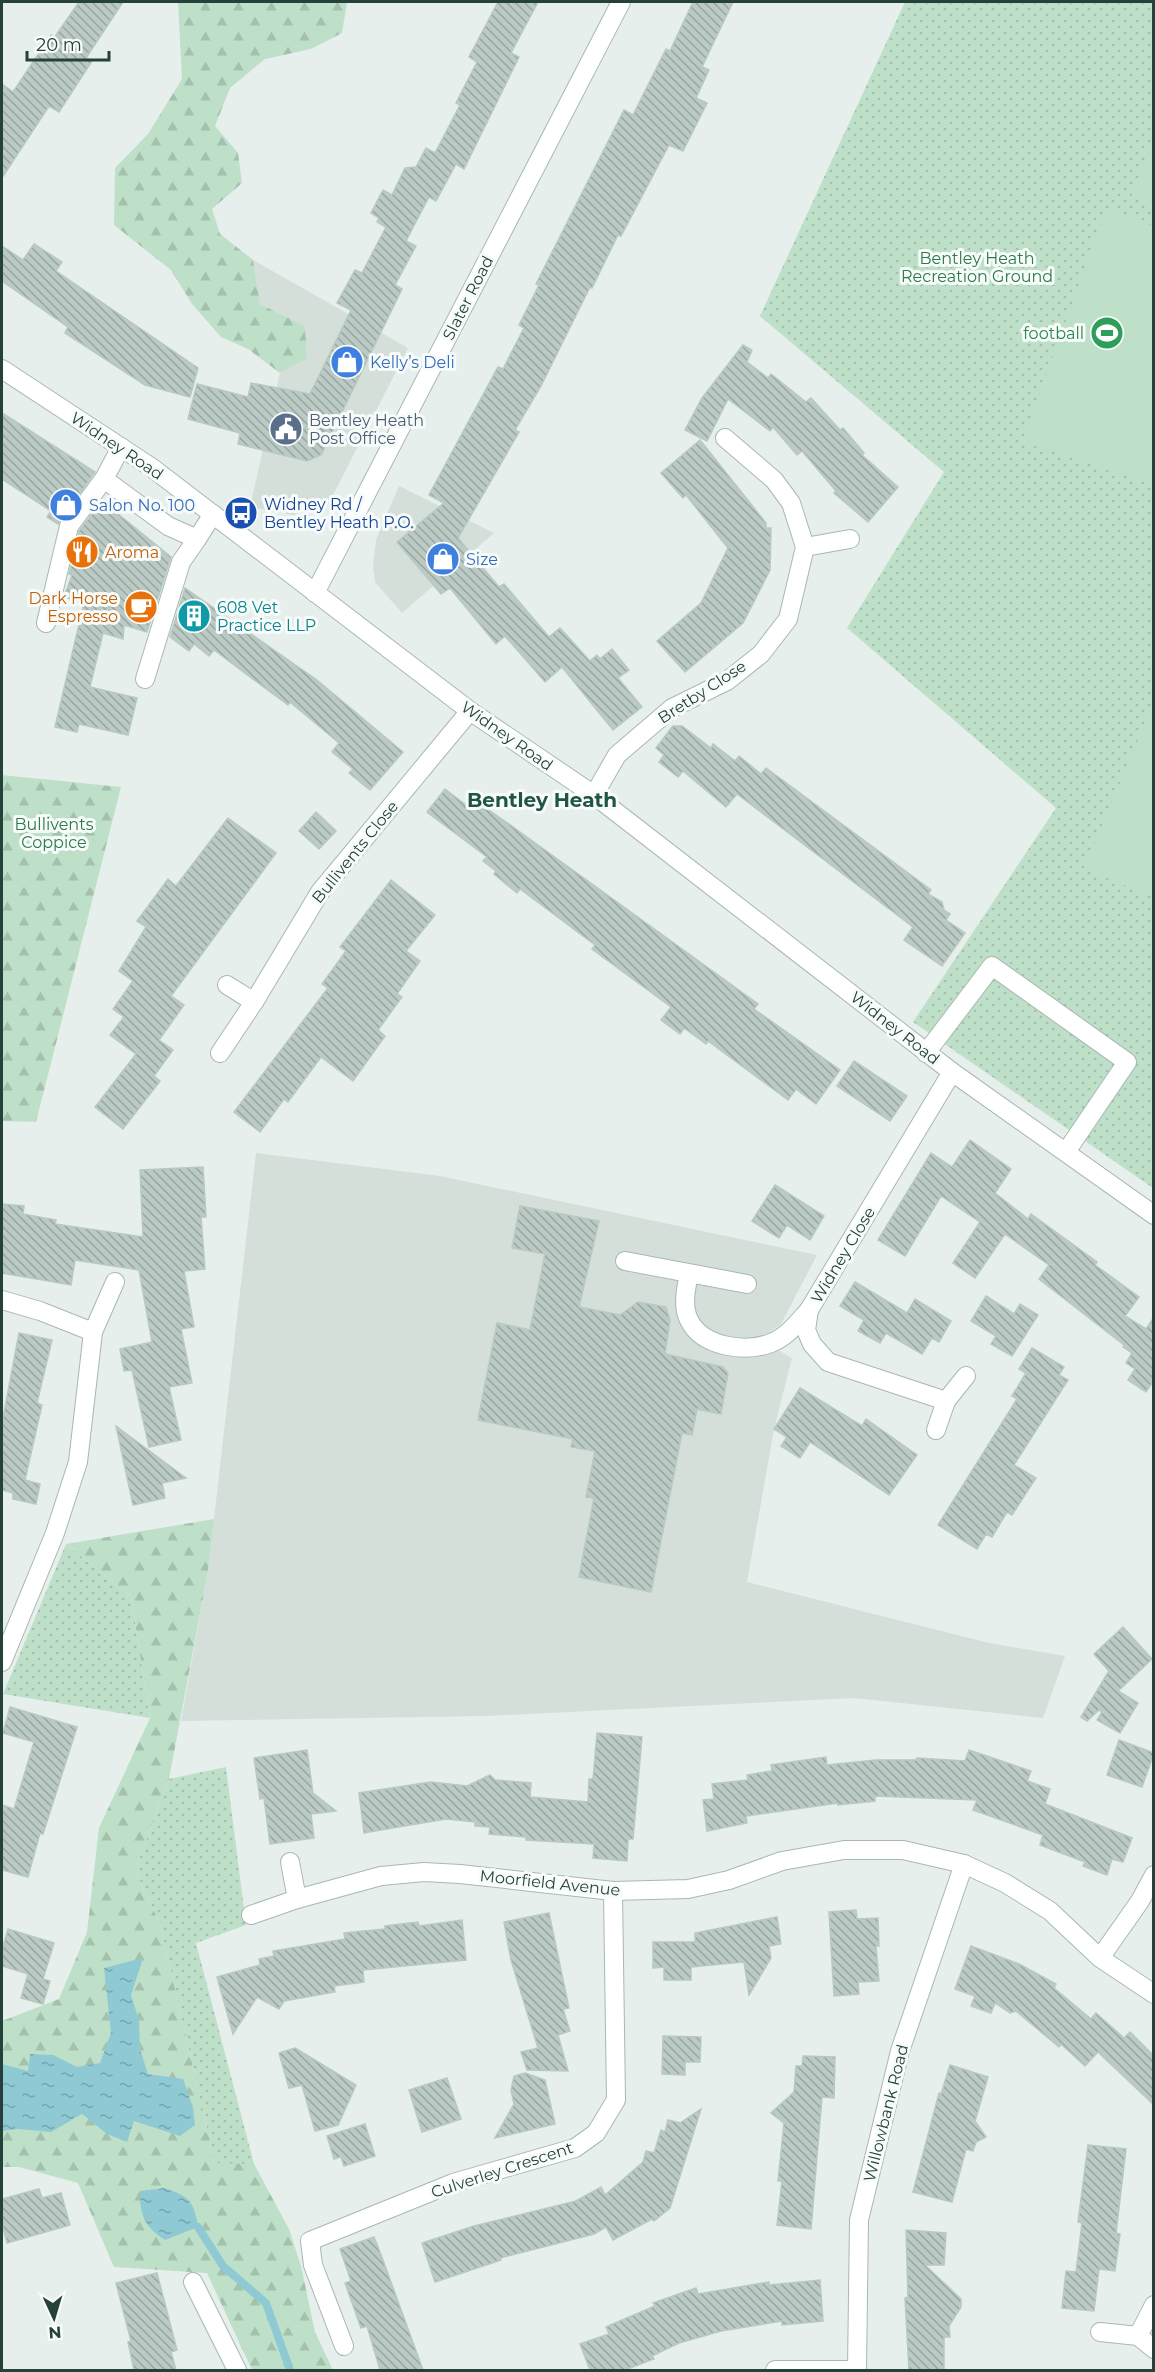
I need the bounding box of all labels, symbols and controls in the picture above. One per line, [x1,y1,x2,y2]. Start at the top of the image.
scale bar [27,24,110,62]
text: 20 m [36,34,82,56]
park label: Bentley Heath Recreation Ground [901,249,1053,286]
street label: Slater Road [439,253,497,343]
sports icon: football [1089,315,1125,351]
place label: football [1023,324,1084,343]
shop icon: Kelly’s Deli [329,344,365,380]
place label: Kelly’s Deli [370,353,455,372]
street label: Widney Road [67,408,167,484]
public building icon: Bentley Heath Post Office [268,411,304,447]
place label: Bentley Heath Post Office [309,411,424,448]
shop icon: Salon No. 100 [48,487,84,523]
bus stop icon: Widney Rd / Bentley Heath P.O. [223,495,259,531]
place label: Widney Rd / Bentley Heath P.O. [264,495,414,532]
place label: Salon No. 100 [89,496,195,515]
restaurant icon: Aroma [64,534,100,570]
shop icon: Size [425,541,461,577]
place label: Aroma [105,543,159,562]
place label: Size [466,550,498,569]
place label: Dark Horse Espresso [28,589,118,626]
cafe icon: Dark Horse Espresso [123,589,159,625]
building icon: 608 Vet Practice LLP [176,598,212,634]
place label: 608 Vet Practice LLP [217,598,316,635]
street label: Bretby Close [654,657,750,727]
street label: Widney Road [457,697,557,775]
district label: Bentley Heath [467,788,617,812]
street label: Bullivents Close [308,797,402,907]
park label: Bullivents Coppice [15,815,94,852]
street label: Widney Road [847,987,943,1069]
street label: Widney Close [807,1203,879,1307]
street label: Moorfield Avenue [479,1866,621,1900]
street label: Willowbank Road [860,2042,912,2184]
street label: Culverley Crescent [429,2138,576,2202]
north arrow [24,2288,84,2348]
text: N [48,2323,62,2342]

